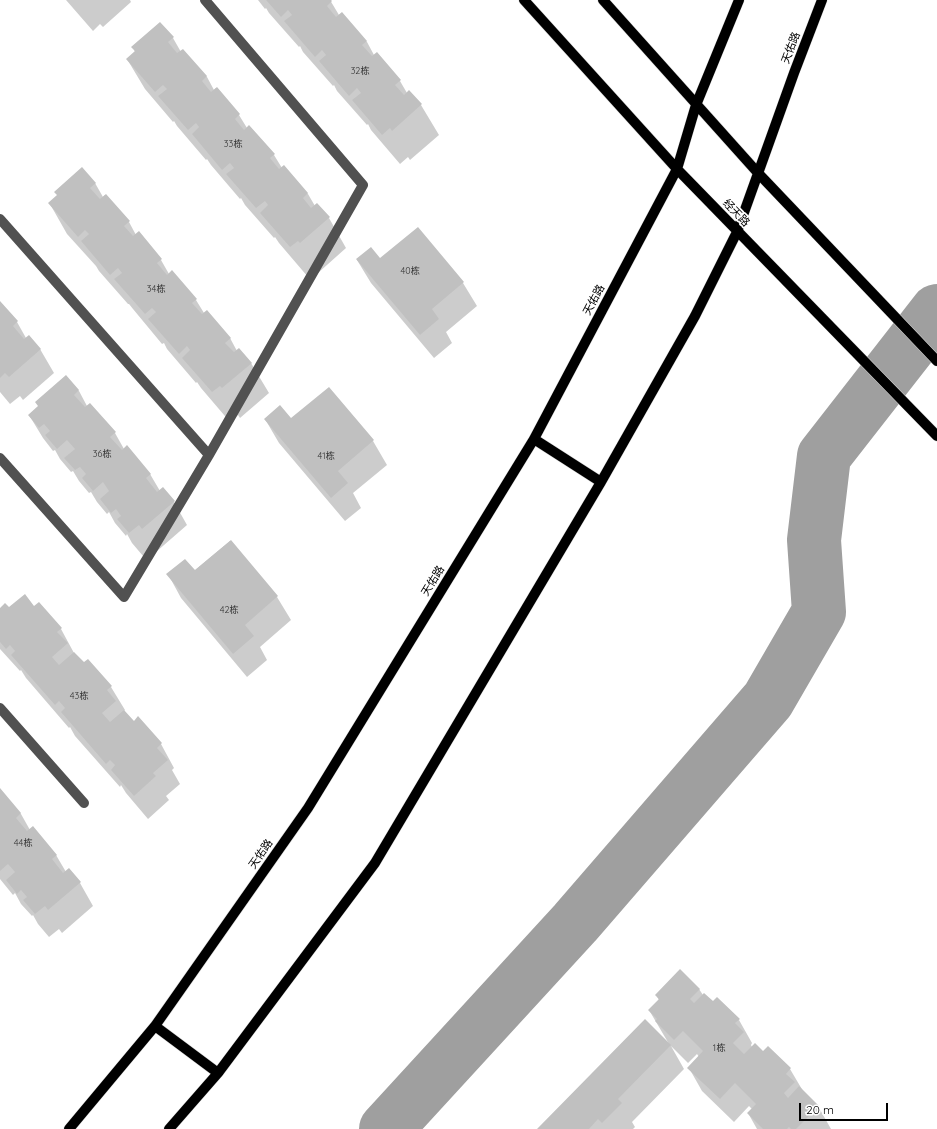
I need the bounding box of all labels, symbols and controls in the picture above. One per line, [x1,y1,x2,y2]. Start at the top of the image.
street label: 天佑路 [779,30,803,66]
house number: 32栋 [351,66,369,76]
house number: 33栋 [224,139,242,149]
street label: 经天路 [720,197,752,229]
house number: 40栋 [400,266,420,276]
street label: 天佑路 [580,282,608,318]
house number: 34栋 [147,284,165,294]
house number: 36栋 [93,449,111,459]
house number: 41栋 [317,451,335,461]
street label: 天佑路 [419,563,447,599]
house number: 42栋 [220,605,238,615]
house number: 43栋 [70,691,88,701]
street label: 天佑路 [246,837,276,871]
house number: 44栋 [14,838,32,848]
house number: 1栋 [713,1043,725,1053]
scale bar [801,1095,890,1121]
text: 20 m [806,1102,834,1117]

